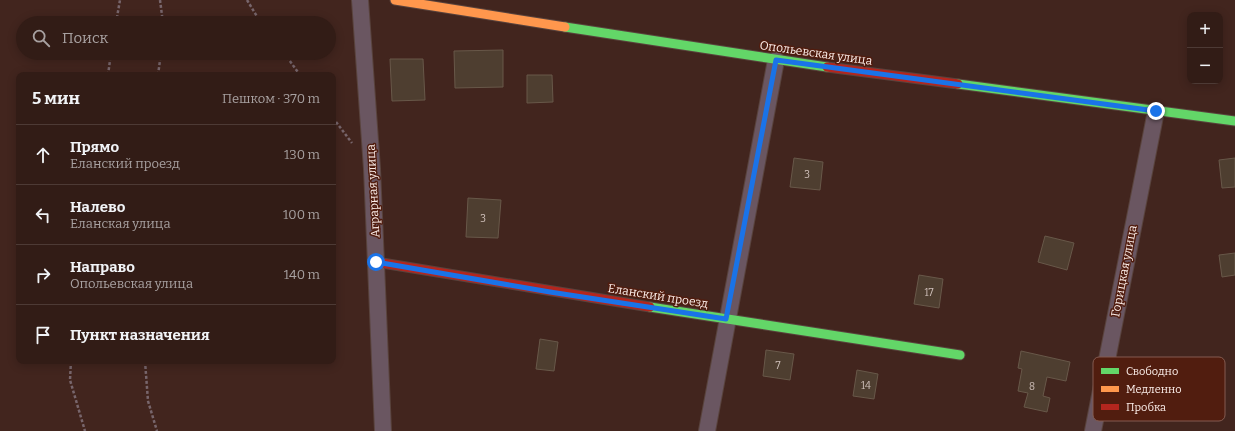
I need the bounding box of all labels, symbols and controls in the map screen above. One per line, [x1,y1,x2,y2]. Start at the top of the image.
map controls [1187,12,1223,84]
button: + [1187,12,1223,48]
search box [16,16,336,60]
icon: search [30,27,52,49]
text: Поиск [62,29,108,47]
street label: Опольевская улица [759,38,874,68]
button: − [1187,48,1223,84]
text: 5 мин [32,88,80,109]
text: Пешком · 370 m [222,91,320,106]
route end [1147,102,1165,120]
text: Прямо [70,138,119,156]
street label: Аграрная улица [364,143,382,238]
icon: ahead [32,144,54,166]
text: 130 m [284,147,320,162]
text: Еланский проезд [70,156,180,171]
house number: 3 [804,169,810,181]
text: Налево [70,198,125,216]
icon: left [32,204,54,226]
text: 100 m [283,207,320,222]
house number: 3 [480,213,486,225]
text: Еланская улица [70,216,171,231]
street label: Горицкая улица [1108,223,1140,318]
route start [367,253,385,271]
text: Направо [70,258,135,276]
icon: right [32,264,54,286]
text: 140 m [284,267,320,282]
text: Опольевская улица [70,276,193,291]
street label: Еланский проезд [607,281,709,311]
house number: 17 [925,287,933,299]
icon: arrive [32,324,54,346]
text: Пункт назначения [70,326,210,344]
legend [1093,357,1225,421]
house number: 7 [775,360,781,372]
text: Свободно [1126,365,1178,378]
house number: 14 [861,380,871,392]
house number: 8 [1029,381,1035,393]
text: Медленно [1126,383,1182,396]
text: Пробка [1126,401,1166,414]

